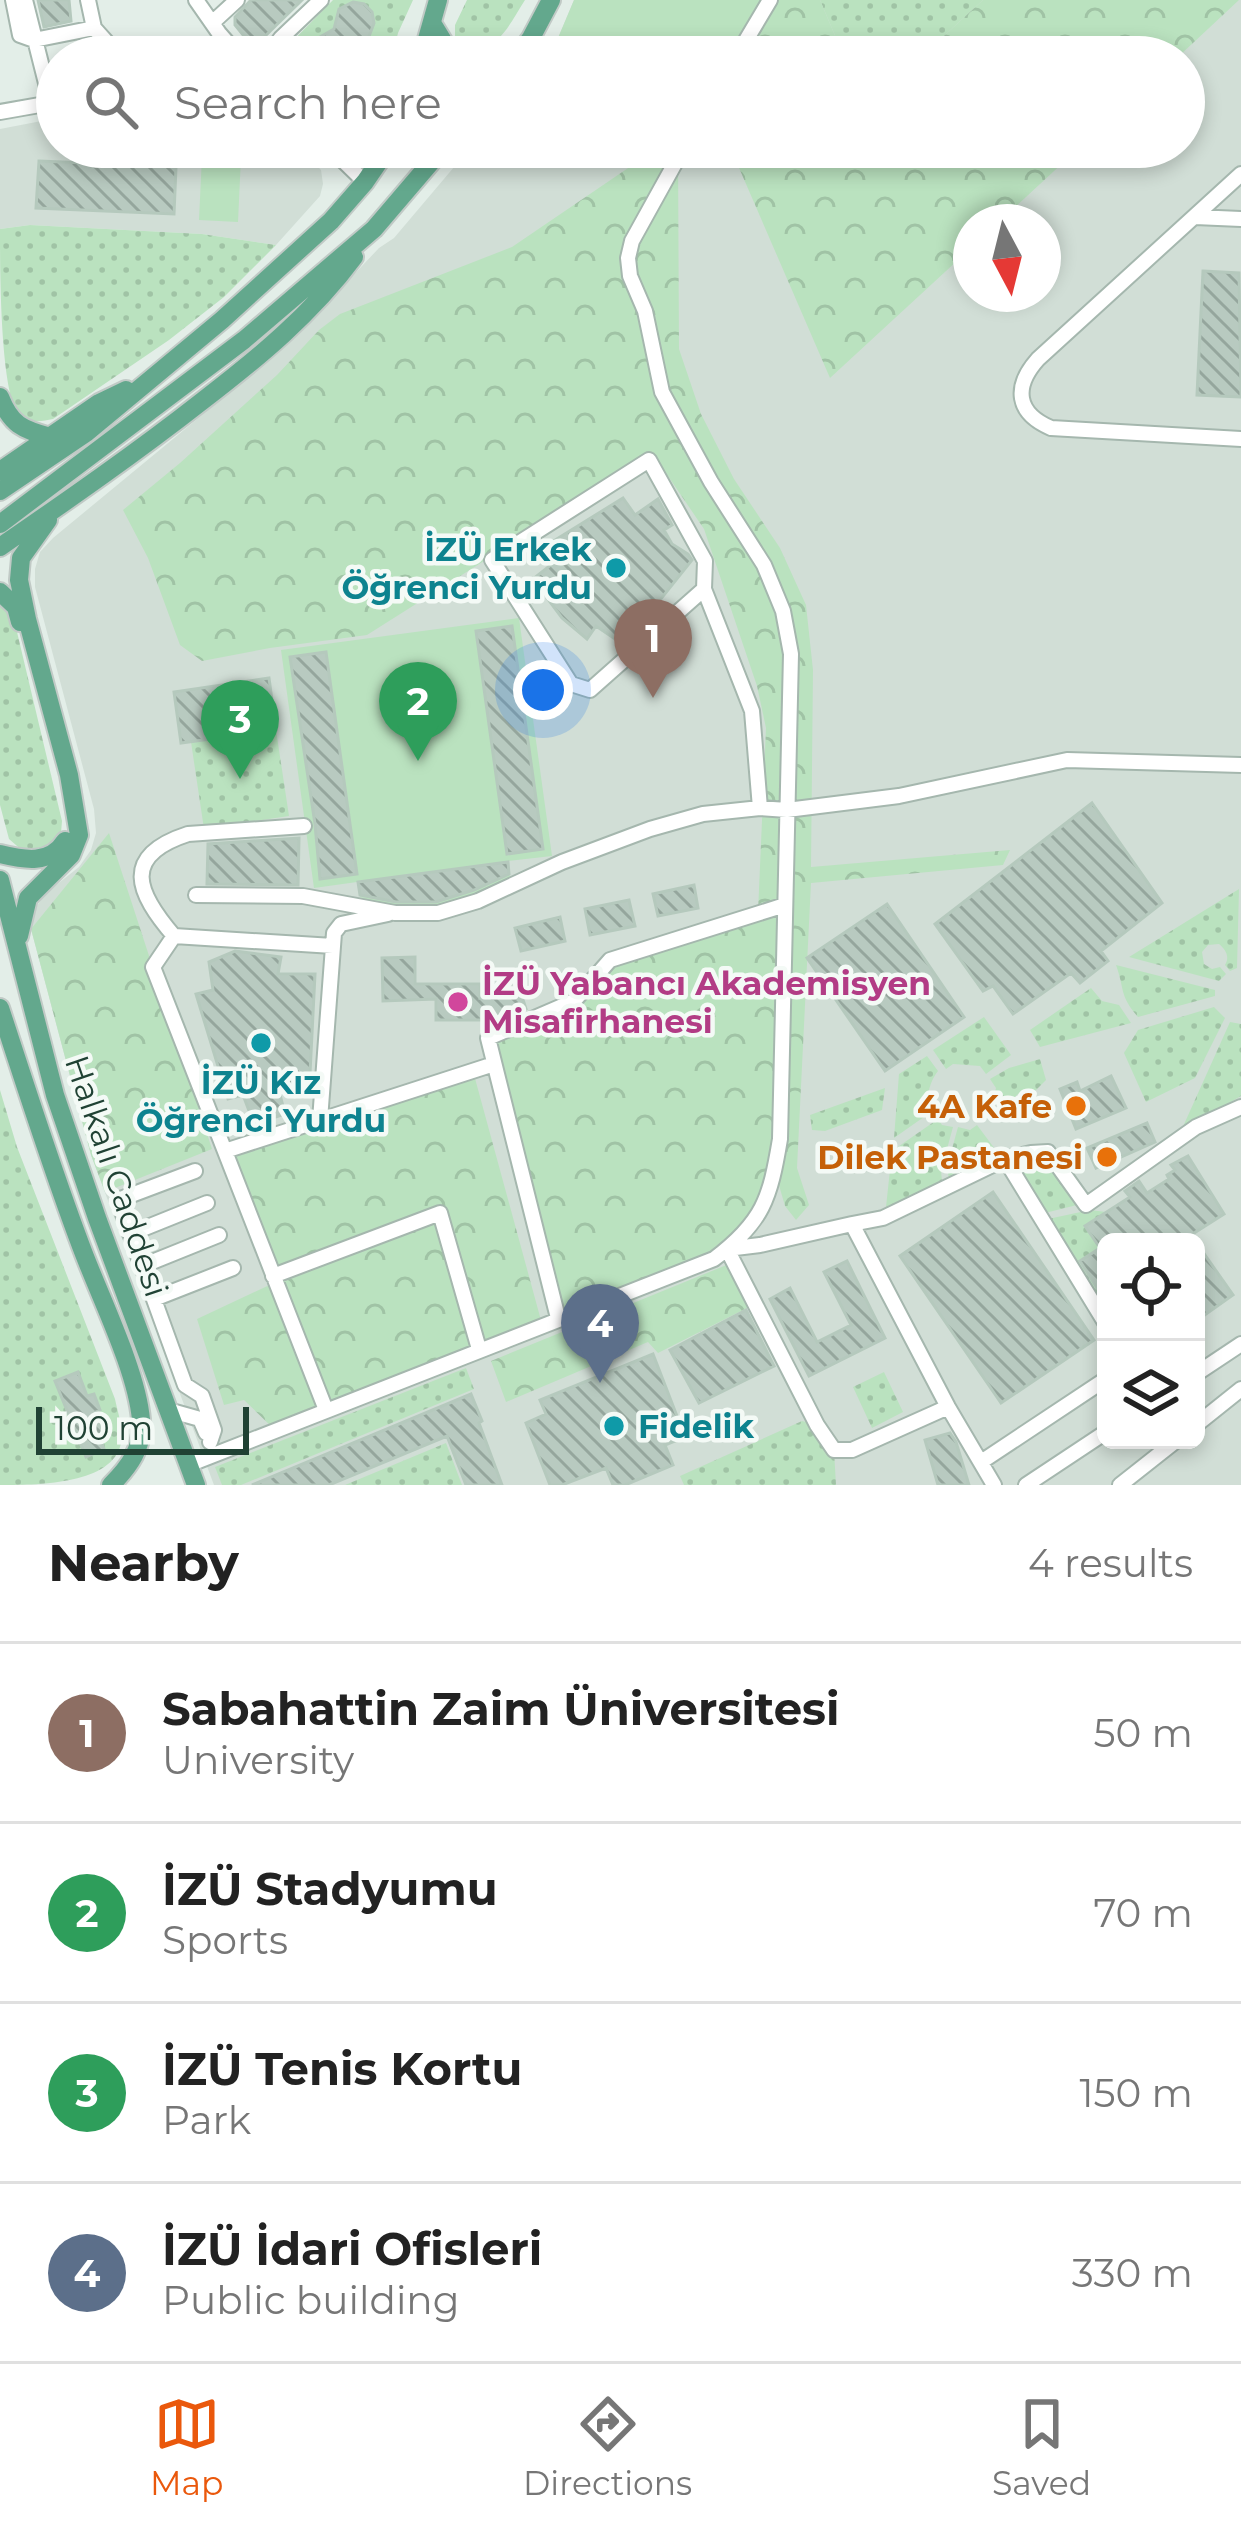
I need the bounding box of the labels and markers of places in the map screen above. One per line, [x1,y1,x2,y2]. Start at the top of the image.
place label: İZÜ Erkek Öğrenci Yurdu [341,529,592,607]
marker: İZÜ Erkek Öğrenci Yurdu [603,555,629,581]
pin: 1 [614,599,692,698]
pin: 2 [379,662,457,761]
pin: 3 [201,680,279,779]
place label: İZÜ Yabancı Akademisyen Misafirhanesi [482,963,931,1041]
marker: İZÜ Yabancı Akademisyen Misafirhanesi [445,989,471,1015]
marker: İZÜ Kız Öğrenci Yurdu [248,1030,274,1056]
place label: İZÜ Kız Öğrenci Yurdu [136,1062,386,1140]
place label: 4A Kafe [917,1086,1052,1126]
marker: 4A Kafe [1063,1093,1089,1119]
place label: Dilek Pastanesi [817,1137,1083,1177]
marker: Dilek Pastanesi [1094,1144,1120,1170]
pin: 4 [561,1284,639,1383]
place label: Fidelik [638,1406,755,1446]
marker: Fidelik [601,1413,627,1439]

